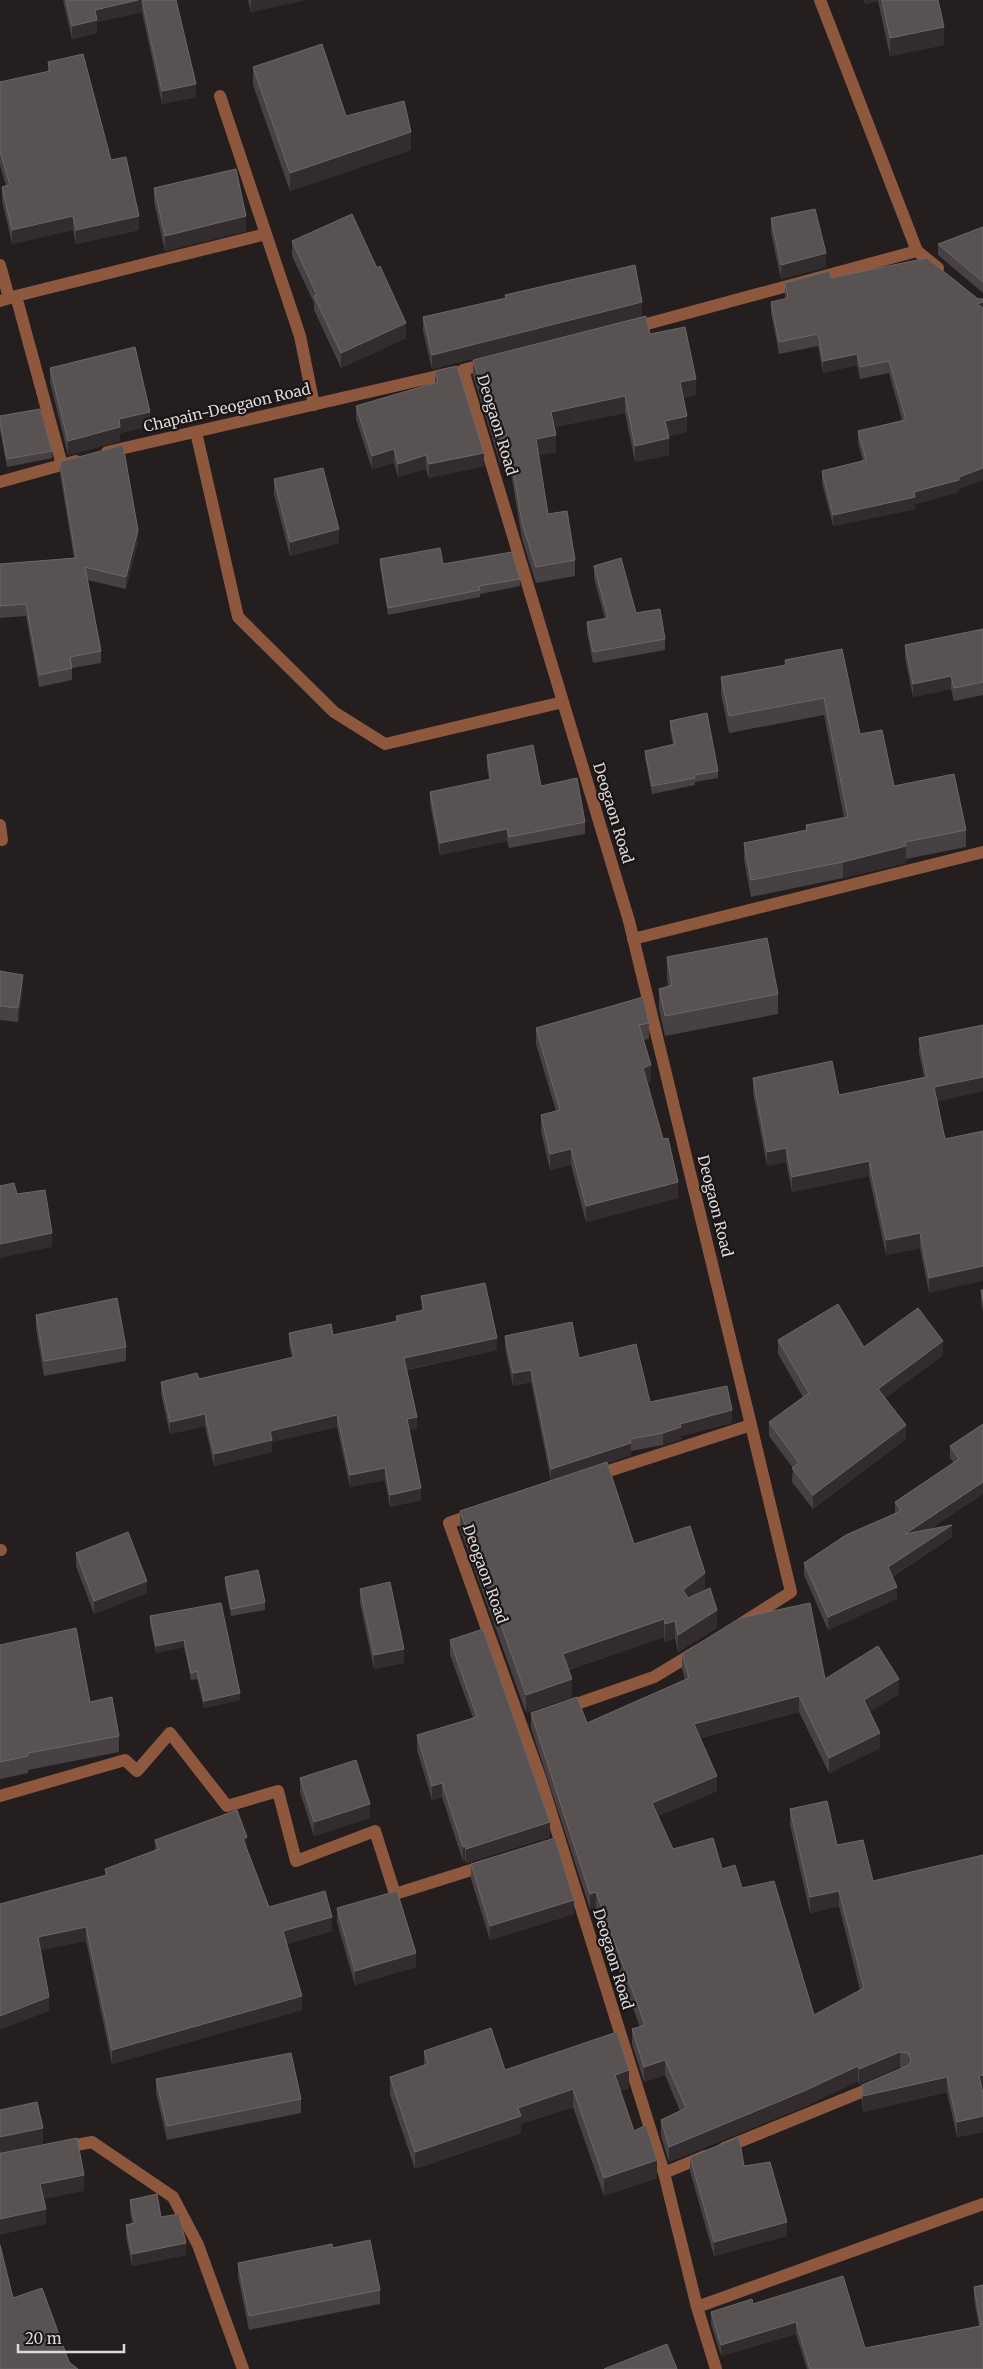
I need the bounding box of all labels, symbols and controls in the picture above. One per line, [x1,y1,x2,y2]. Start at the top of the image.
street label: Deogaon Road [473,372,522,478]
street label: Chapain-Deogaon Road [142,379,312,436]
street label: Deogaon Road [589,760,638,866]
street label: Deogaon Road [694,1153,737,1259]
street label: Deogaon Road [459,1522,512,1626]
street label: Deogaon Road [589,1906,638,2012]
scale bar [18,2322,124,2354]
text: 20 m [25,2329,62,2348]

